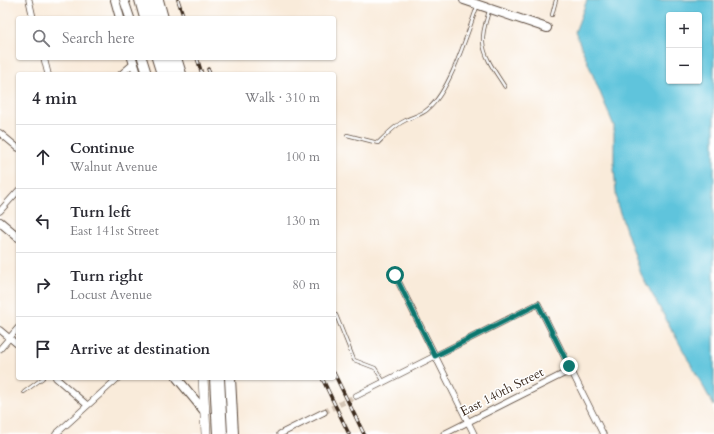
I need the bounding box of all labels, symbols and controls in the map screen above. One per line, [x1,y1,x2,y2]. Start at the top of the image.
map controls [666,12,702,84]
button: + [666,12,702,48]
search box [16,16,336,60]
icon: search [30,27,52,49]
text: Search here [62,28,135,48]
button: − [666,48,702,84]
text: 4 min [32,87,77,110]
text: Walk · 310 m [245,89,320,107]
text: Continue [70,138,135,158]
icon: ahead [32,146,54,168]
text: 100 m [286,148,320,166]
text: Walnut Avenue [70,158,158,176]
text: Turn left [70,202,131,222]
icon: left [32,210,54,232]
text: 130 m [286,212,320,230]
text: East 141st Street [70,222,159,240]
text: Turn right [70,266,143,286]
route start [386,266,404,284]
icon: right [32,274,54,296]
text: 80 m [292,276,320,294]
text: Locust Avenue [70,286,152,304]
icon: arrive [32,338,54,360]
text: Arrive at destination [70,339,210,359]
route end [560,357,578,375]
street label: East 140th Street [457,363,547,421]

